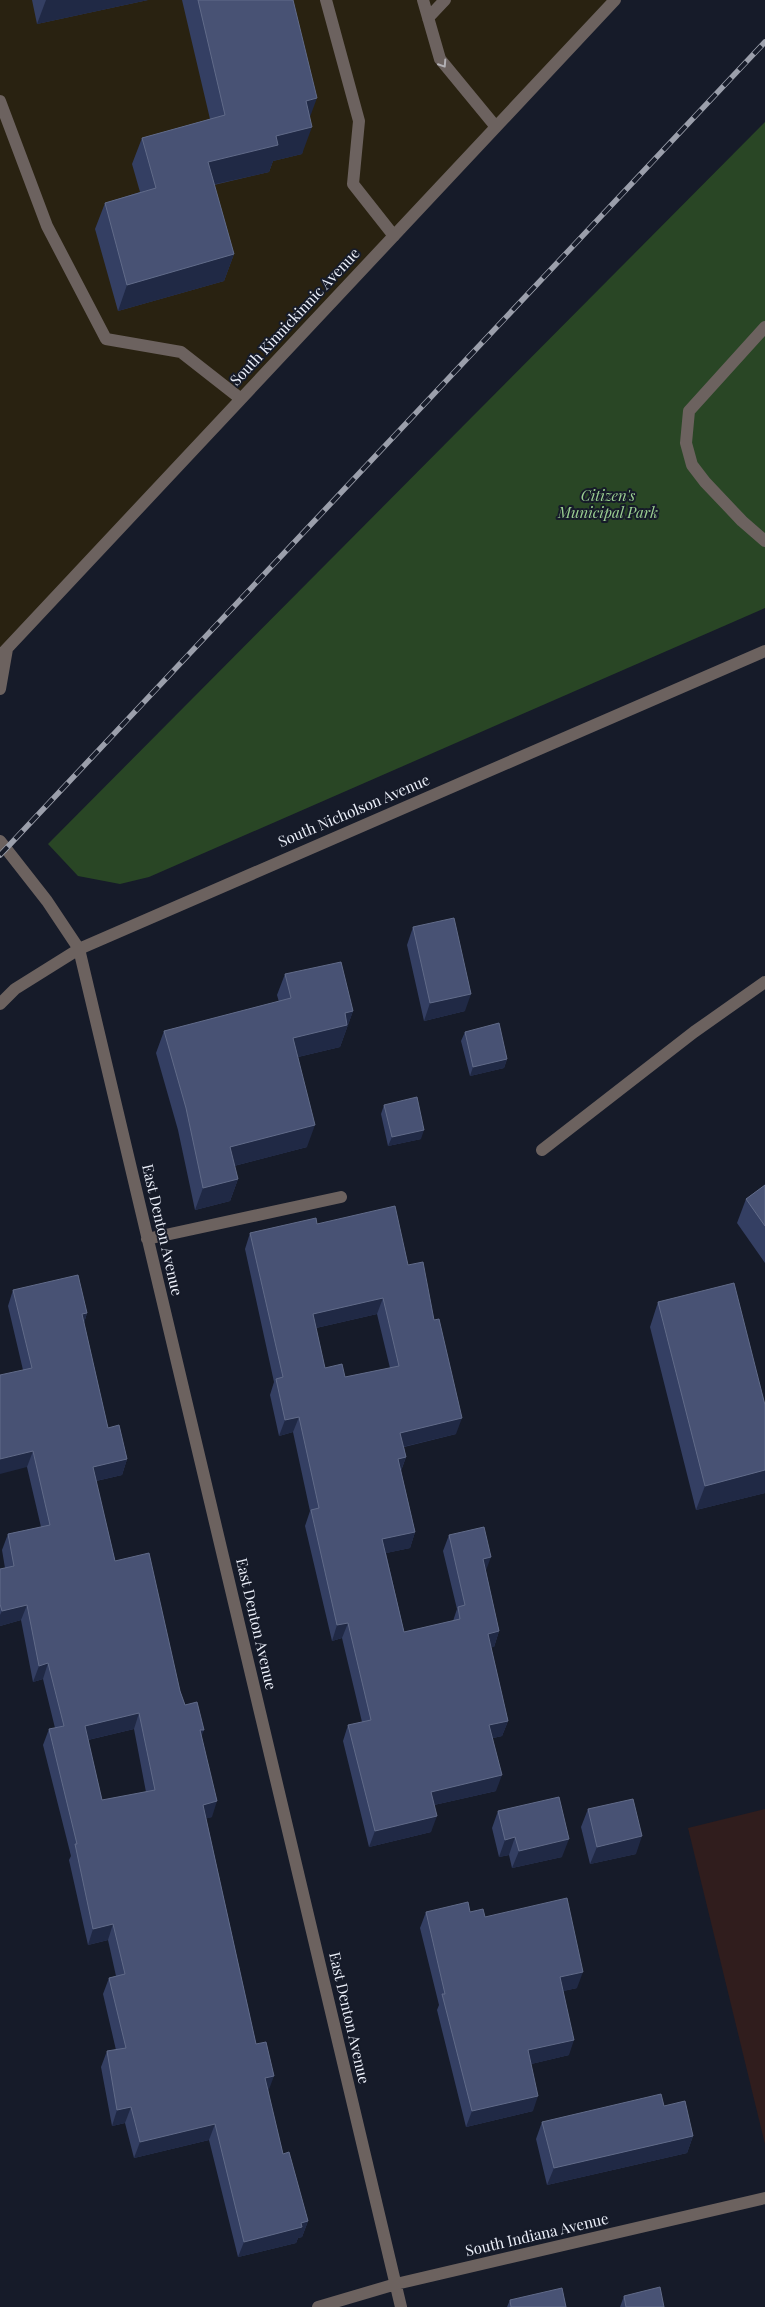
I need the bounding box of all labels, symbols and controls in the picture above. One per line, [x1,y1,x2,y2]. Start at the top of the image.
one-way arrow [437,58,446,67]
street label: South Kinnickinnic Avenue [225,243,364,390]
park label: Citizen's Municipal Park [557,485,658,522]
street label: South Nicholson Avenue [275,769,432,851]
street label: East Denton Avenue [138,1162,188,1298]
street label: East Denton Avenue [232,1556,282,1692]
street label: East Denton Avenue [325,1950,375,2086]
street label: South Indiana Avenue [463,2208,610,2260]

